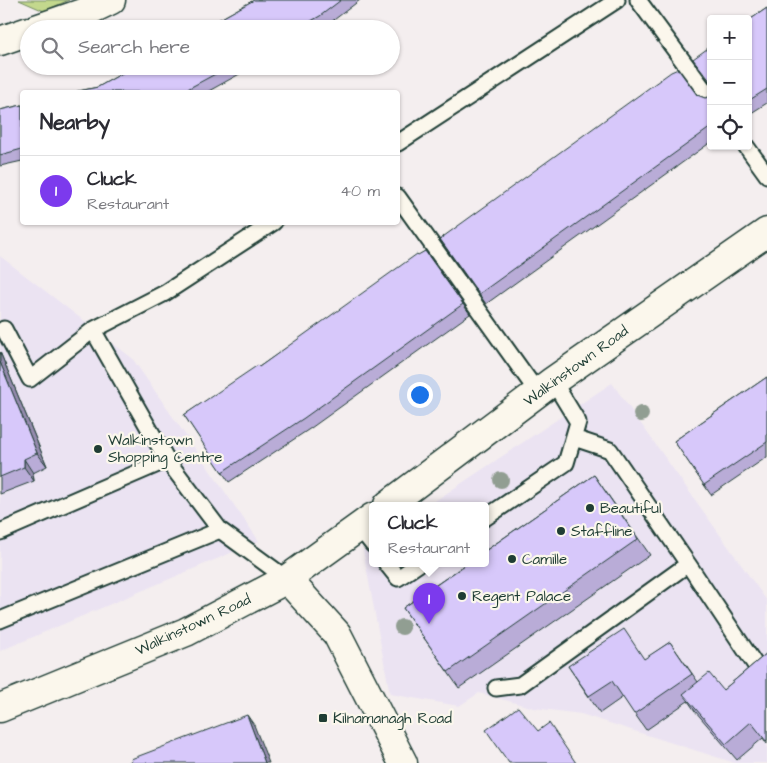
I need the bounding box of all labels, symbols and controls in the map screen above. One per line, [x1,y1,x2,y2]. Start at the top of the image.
map controls [707,15,752,150]
button: + [707,15,752,60]
search box [20,20,400,75]
icon: search [38,34,66,62]
text: Search here [78,34,190,61]
button: − [707,60,752,105]
button: locate [707,105,752,150]
text: Nearby [40,108,110,137]
text: Cluck [87,166,137,193]
text: 1 [55,180,57,202]
text: 40 m [340,180,380,202]
text: Restaurant [87,193,169,215]
street label: Walkinstown Road [519,321,633,411]
your location [407,382,433,408]
place label: Walkinstown Shopping Centre [108,430,222,469]
marker: Walkinstown Shopping Centre [92,443,104,455]
place label: Beautiful [600,498,661,519]
popup [369,502,489,567]
marker: Beautiful [584,502,596,514]
text: Cluck [388,510,438,537]
place label: Staffline [571,521,632,542]
marker: Staffline [555,525,567,537]
text: Restaurant [388,537,470,559]
place label: Camille [522,549,567,570]
marker: Camille [506,553,518,565]
pin: 1 [413,583,445,624]
place label: Regent Palace [472,586,571,608]
street label: Walkinstown Road [132,589,254,661]
marker: Regent Palace [456,590,468,602]
place label: Kilnamanagh Road [333,708,452,730]
marker: Kilnamanagh Road [317,712,329,724]

